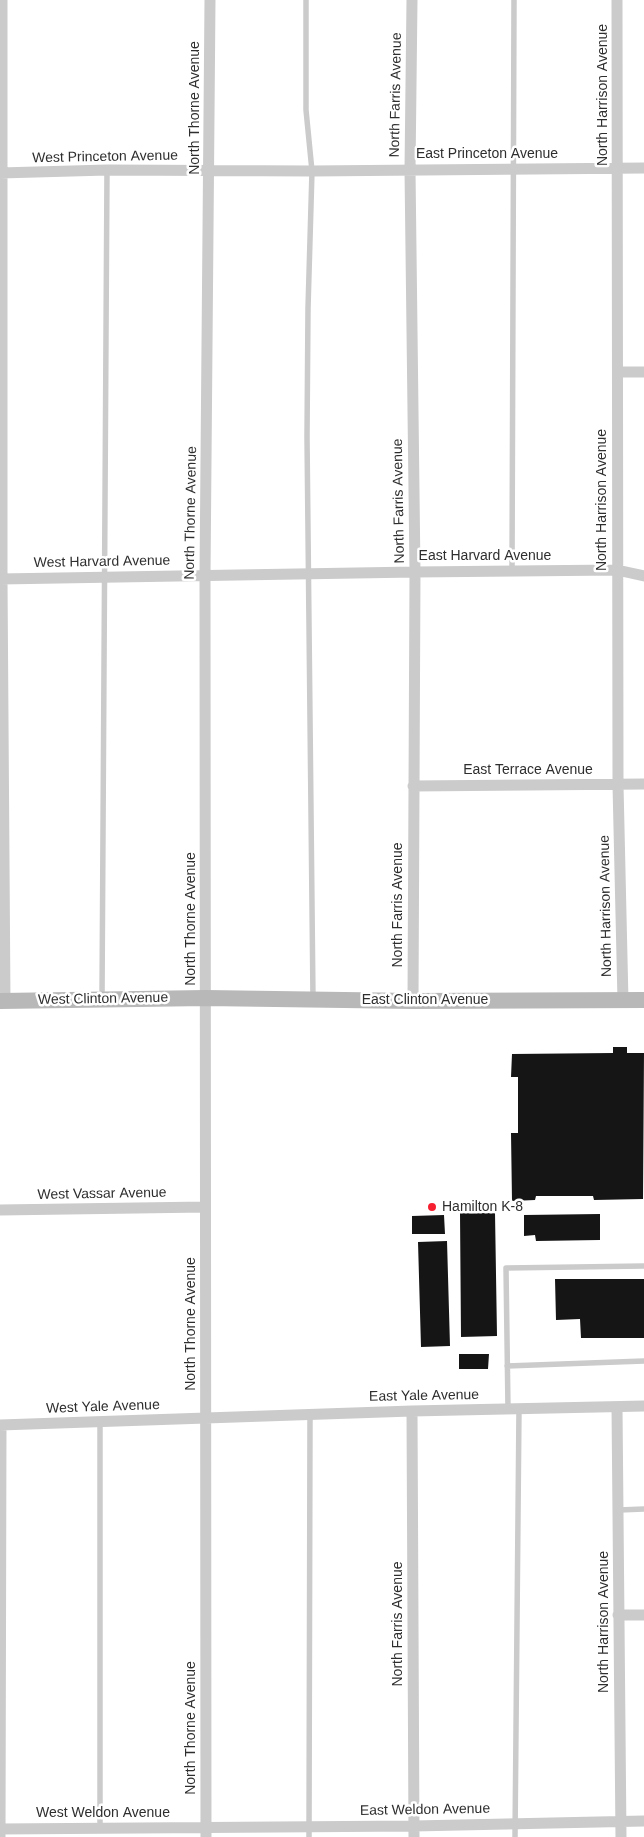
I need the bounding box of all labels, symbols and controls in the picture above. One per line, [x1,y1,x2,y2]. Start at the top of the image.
street label: North Harrison Avenue [595,24,611,166]
street label: North Farris Avenue [387,32,405,158]
street label: North Thorne Avenue [187,41,203,175]
street label: East Princeton Avenue [416,146,558,162]
street label: West Princeton Avenue [32,147,178,167]
street label: North Harrison Avenue [594,429,610,571]
street label: North Farris Avenue [390,438,408,564]
street label: North Thorne Avenue [181,446,201,580]
street label: East Harvard Avenue [419,548,551,564]
street label: West Harvard Avenue [34,552,170,572]
street label: East Terrace Avenue [463,762,593,778]
street label: North Harrison Avenue [596,835,616,977]
street label: North Farris Avenue [390,842,406,968]
street label: North Thorne Avenue [183,852,199,986]
street label: West Clinton Avenue [38,989,168,1009]
street label: East Clinton Avenue [362,992,488,1008]
street label: West Vassar Avenue [37,1184,167,1204]
place label: Hamilton K-8 [442,1199,523,1215]
marker: Hamilton K-8 [426,1201,438,1213]
street label: North Thorne Avenue [183,1257,199,1391]
street label: East Yale Avenue [369,1387,479,1405]
street label: West Yale Avenue [46,1397,160,1417]
street label: North Harrison Avenue [596,1551,612,1693]
street label: North Farris Avenue [390,1561,406,1687]
street label: North Thorne Avenue [183,1661,199,1795]
street label: East Weldon Avenue [360,1800,490,1820]
street label: West Weldon Avenue [36,1805,170,1821]

